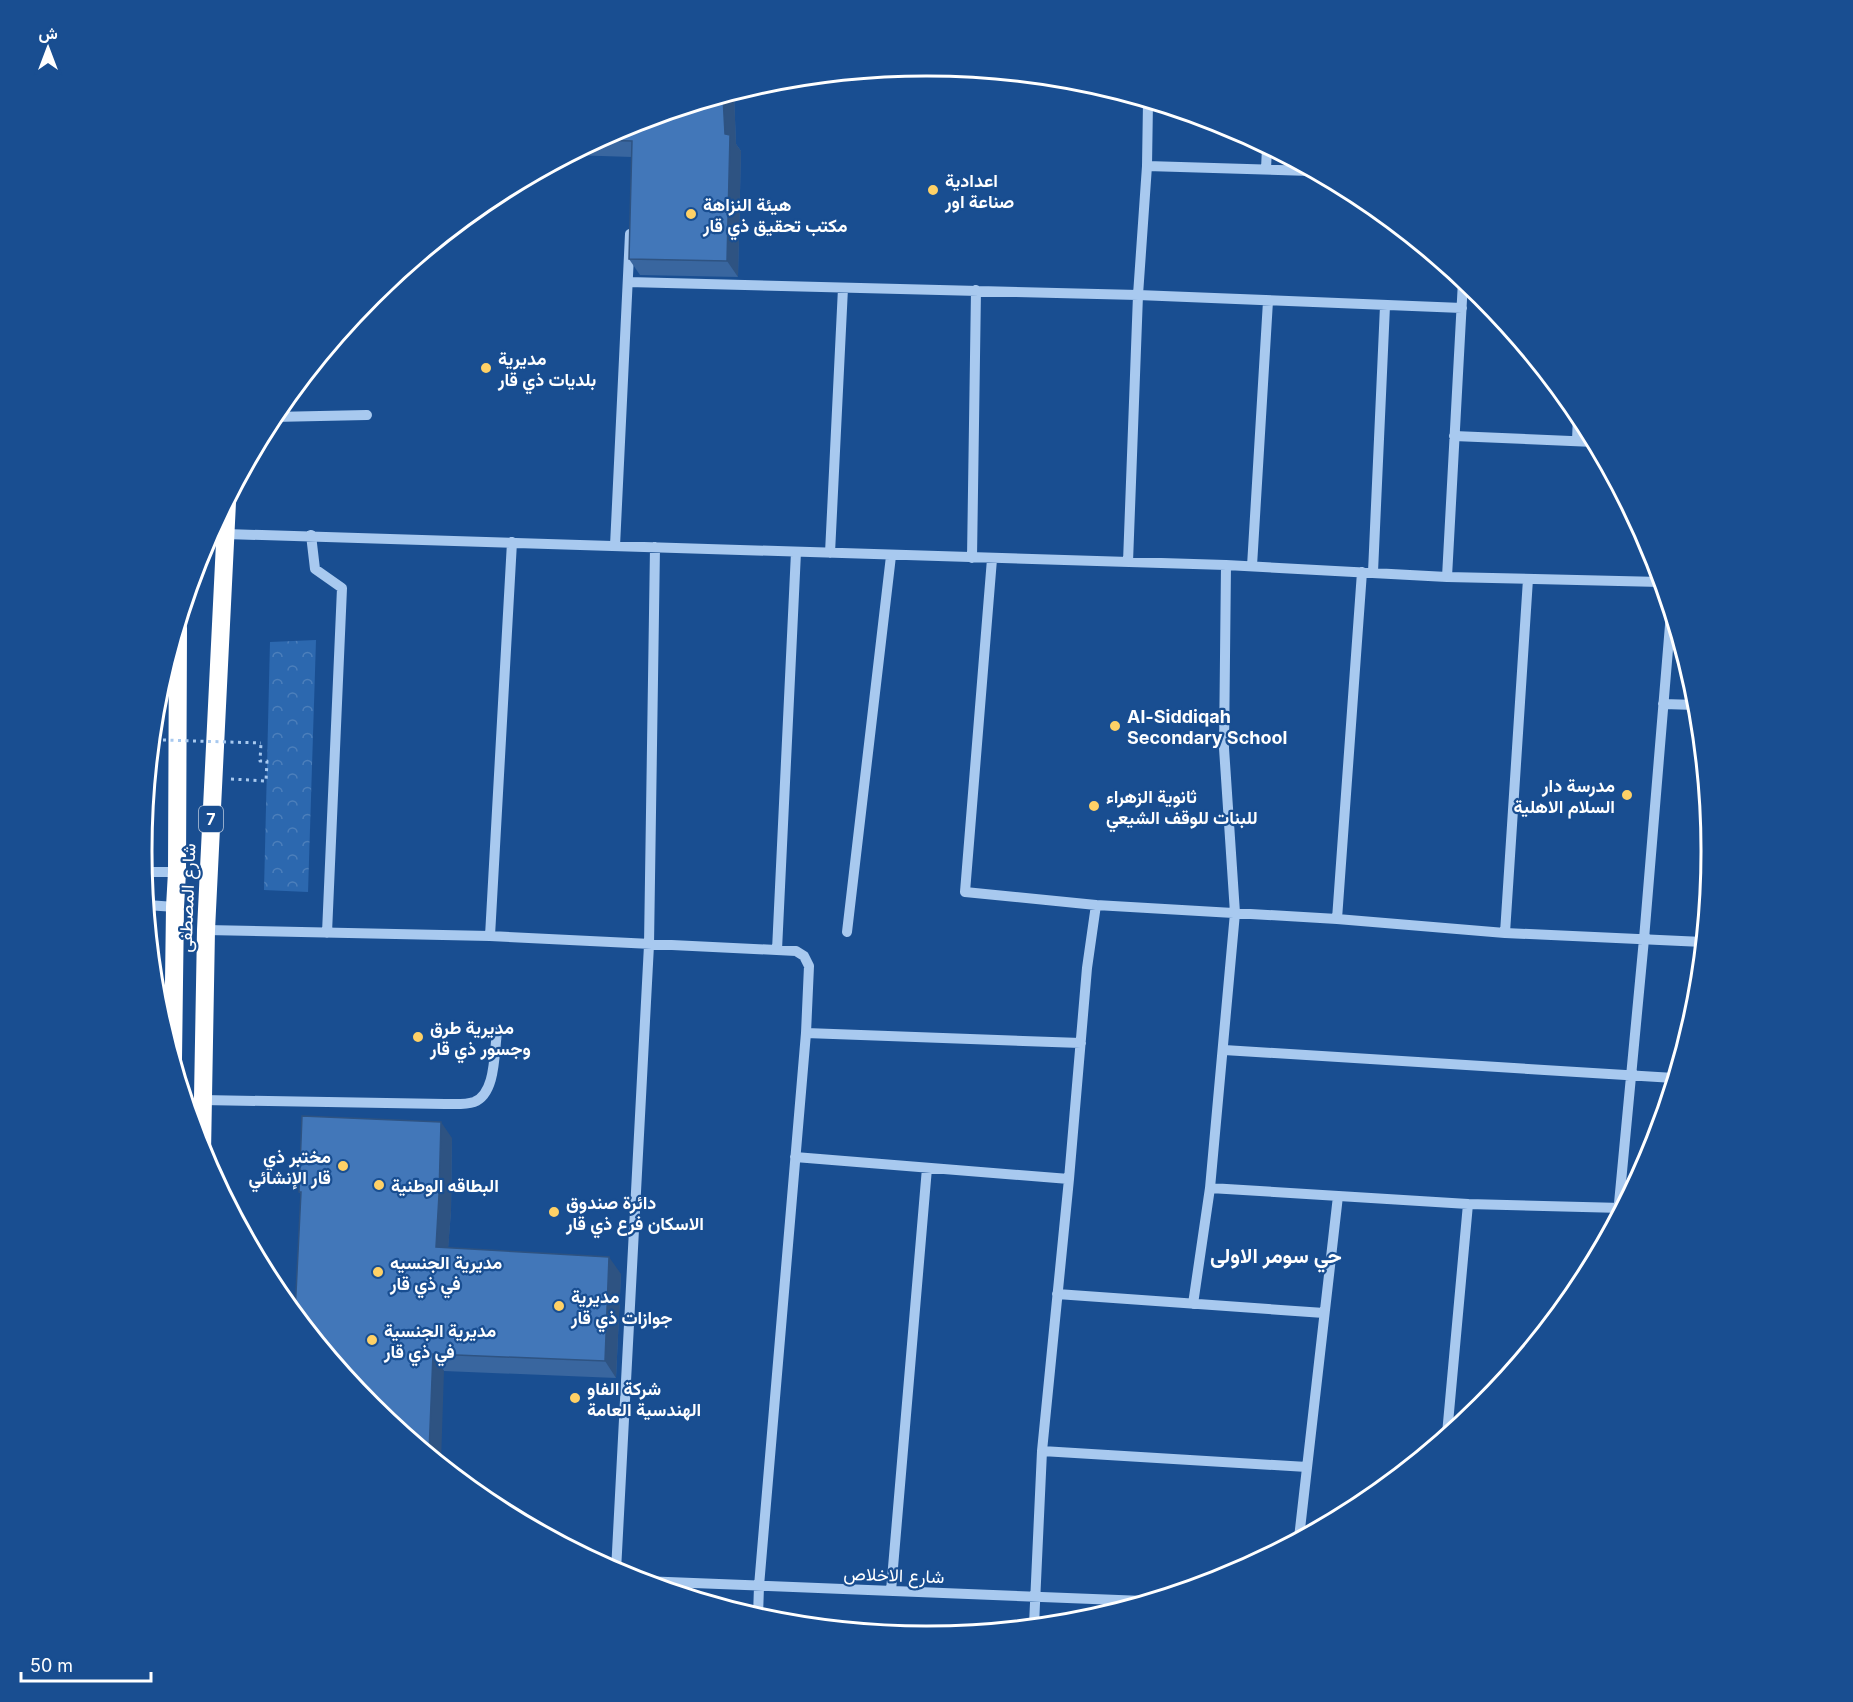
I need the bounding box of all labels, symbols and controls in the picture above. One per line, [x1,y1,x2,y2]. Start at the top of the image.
north arrow [18,18,78,78]
text: ش [38,23,58,43]
place label: اعدادية صناعة اور [944,170,1014,213]
marker: اعدادية صناعة اور [926,183,940,197]
place label: هيئة النزاهة مكتب تحقيق ذي قار [702,194,848,241]
marker: هيئة النزاهة مكتب تحقيق ذي قار [684,207,698,221]
place label: مديرية بلديات ذي قار [497,348,596,395]
marker: مديرية بلديات ذي قار [479,361,493,375]
place label: Al-Siddiqah Secondary School [1127,706,1287,748]
marker: Al-Siddiqah Secondary School [1108,719,1122,733]
place label: مدرسة دار السلام الاهلية [1514,775,1615,819]
place label: ثانوية الزهراء للبنات للوقف الشيعي [1106,786,1258,833]
marker: مدرسة دار السلام الاهلية [1620,788,1634,802]
marker: ثانوية الزهراء للبنات للوقف الشيعي [1087,799,1101,813]
road number: 7 [199,806,223,832]
street label: شارع المصطفى [175,843,201,953]
place label: مديرية طرق وجسور ذي قار [429,1017,531,1064]
marker: مديرية طرق وجسور ذي قار [411,1030,425,1044]
place label: مختبر ذي قار الإنشائي [249,1146,331,1193]
marker: مختبر ذي قار الإنشائي [336,1159,350,1173]
place label: البطاقه الوطنية [391,1175,499,1197]
marker: البطاقه الوطنية [372,1178,386,1192]
place label: دائرة صندوق الاسكان فرع ذي قار [565,1192,704,1239]
marker: دائرة صندوق الاسكان فرع ذي قار [547,1205,561,1219]
district label: حي سومر الاولى [1210,1243,1342,1273]
place label: مديرية الجنسيه في ذي قار [389,1252,503,1299]
marker: مديرية الجنسيه في ذي قار [371,1265,385,1279]
place label: مديرية جوازات ذي قار [570,1286,672,1333]
marker: مديرية جوازات ذي قار [552,1299,566,1313]
place label: مديرية الجنسية في ذي قار [383,1320,497,1367]
marker: مديرية الجنسية في ذي قار [365,1333,379,1347]
place label: شركة الفاو الهندسية العامة [587,1378,701,1421]
marker: شركة الفاو الهندسية العامة [568,1391,582,1405]
street label: شارع الاخلاص [843,1563,945,1589]
scale bar [21,1645,152,1683]
text: 50 m [30,1655,73,1676]

